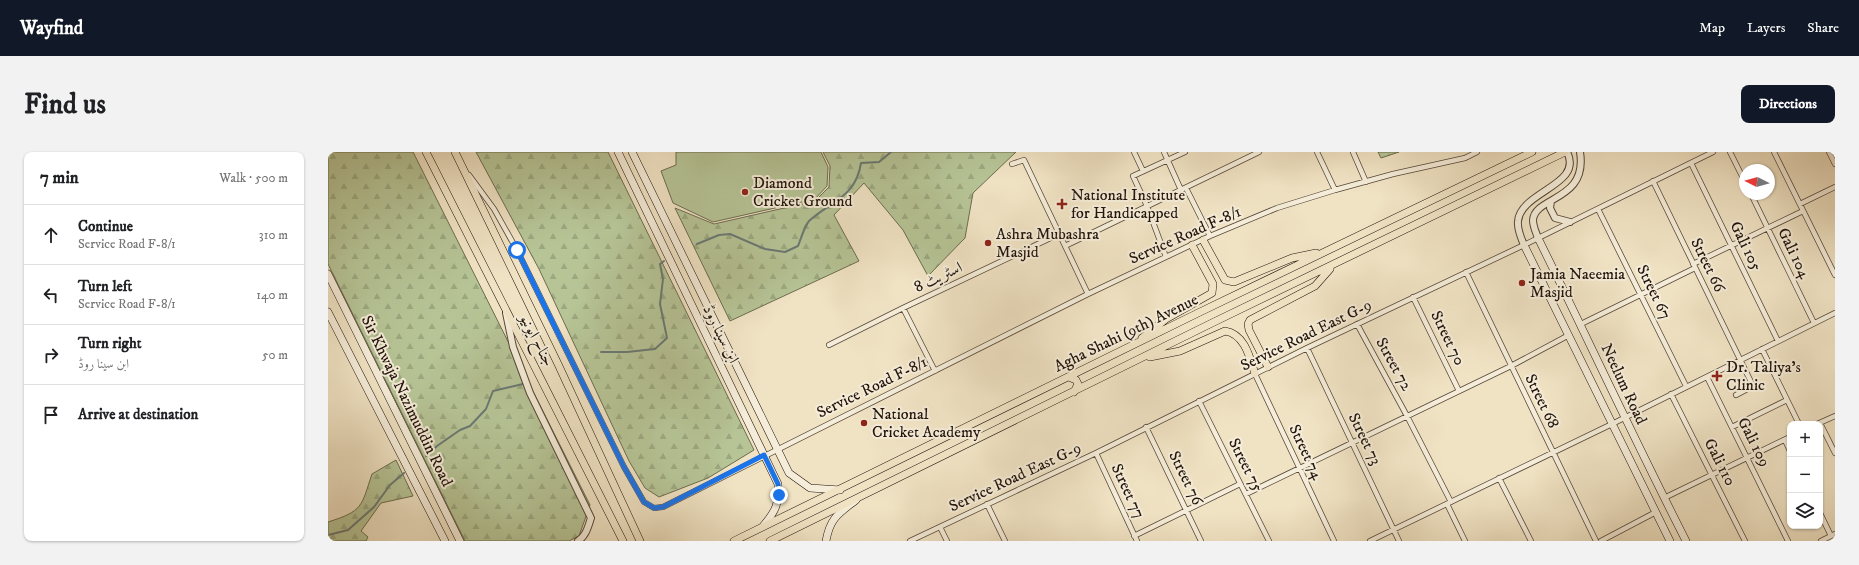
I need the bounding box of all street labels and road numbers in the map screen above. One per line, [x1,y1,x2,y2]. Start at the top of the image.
street label: Service Road F-8/1 [1126,201,1244,269]
street label: Gali 105 [1725,218,1767,274]
street label: Gali 104 [1773,224,1815,282]
street label: Street 66 [1686,235,1730,296]
street label: اسٹریٹ 8 [911,257,965,297]
street label: Street 67 [1632,262,1676,322]
street label: Agha Shahi (9th) Avenue [1051,289,1202,377]
street label: Service Road East G-9 [1237,295,1375,375]
street label: ابن سینا روڈ [698,301,744,367]
street label: Street 70 [1426,307,1470,369]
street label: جناح ایونیو [511,308,559,372]
street label: Sir Khwaja Nazimuddin Road [357,312,457,490]
street label: Street 72 [1371,334,1417,394]
street label: Neelum Road [1597,340,1651,428]
street label: Service Road F-8/1 [814,352,931,422]
street label: Street 68 [1520,371,1564,431]
street label: Street 73 [1344,410,1386,468]
street label: Gali 109 [1733,414,1775,470]
street label: Street 74 [1285,421,1328,484]
street label: Street 75 [1224,435,1268,495]
street label: Gali 110 [1700,435,1740,489]
street label: Service Road East G-9 [946,438,1084,516]
street label: Street 76 [1164,448,1208,509]
street label: Street 77 [1107,460,1149,522]

